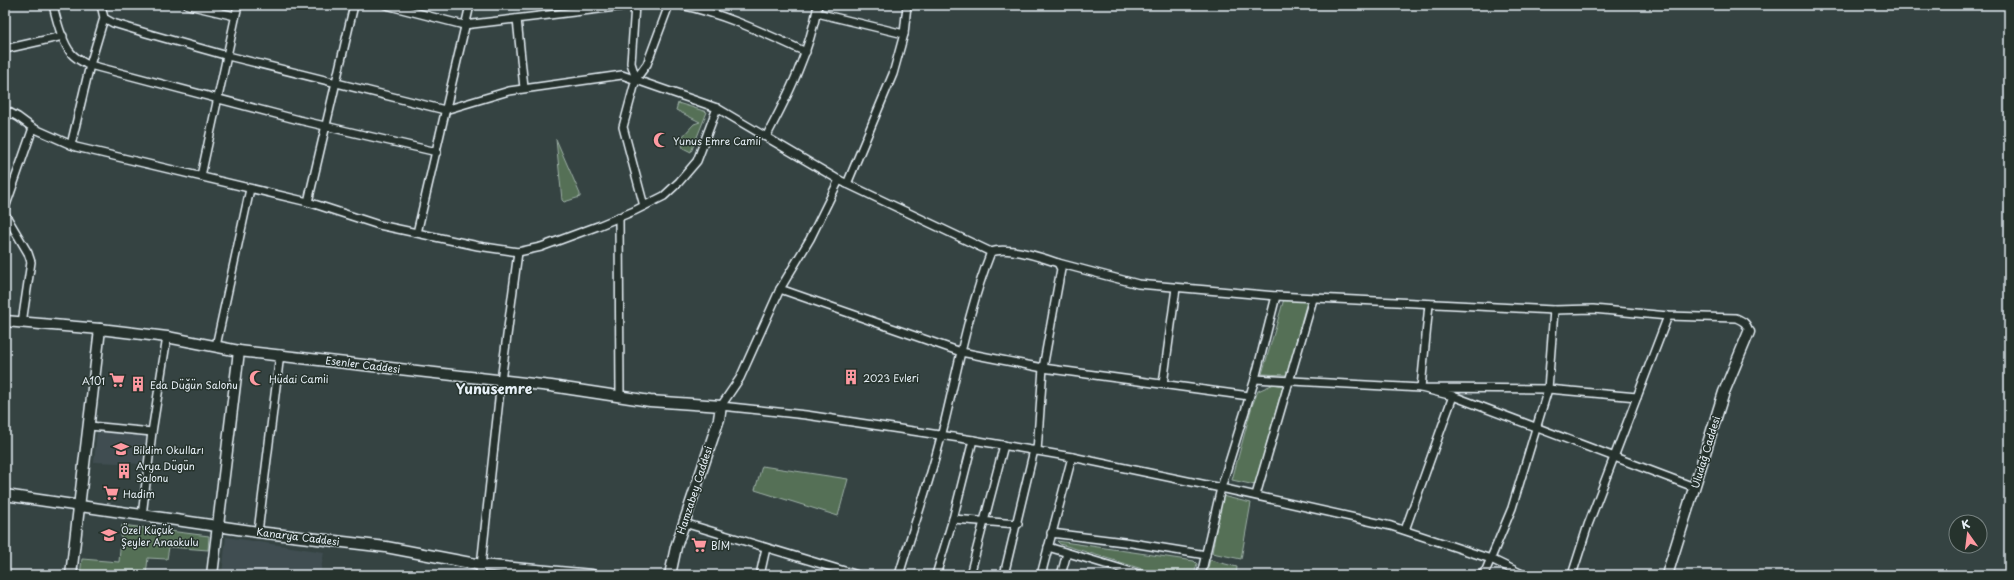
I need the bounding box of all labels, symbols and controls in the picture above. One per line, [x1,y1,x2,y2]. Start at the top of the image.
mosque icon: Yunus Emre Camii [652,131,670,149]
place label: Yunus Emre Camii [673,133,761,148]
street label: Esenler Caddesi [325,352,401,376]
building icon: 2023 Evleri [842,368,860,386]
mosque icon: Hüdai Camii [248,369,266,387]
place label: 2023 Evleri [863,370,919,385]
supermarket icon: A101 [108,371,126,389]
place label: Hüdai Camii [269,371,329,386]
place label: A101 [82,373,105,388]
building icon: Eda Düğün Salonu [129,375,147,393]
place label: Eda Düğün Salonu [150,377,238,392]
district label: Yunusemre [456,378,533,399]
street label: Uludağ Caddesi [1687,414,1723,490]
school or university icon: Bildim Okulları [112,440,130,458]
place label: Bildim Okulları [133,442,204,457]
street label: Hamzabey Caddesi [673,444,715,536]
place label: Arya Dügün Salonu [136,458,195,485]
building icon: Arya Dügün Salonu [115,462,133,480]
supermarket icon: Hadim [102,484,120,502]
place label: Hadim [123,486,155,501]
north arrow [1948,514,1988,554]
text: K [1959,515,1971,533]
place label: Özel Küçük Şeyler Anaokulu [121,522,199,549]
street label: Kanarya Caddesi [255,523,341,550]
school or university icon: Özel Küçük Şeyler Anaokulu [100,526,118,544]
supermarket icon: BİM [690,536,708,554]
place label: BİM [711,538,730,553]

